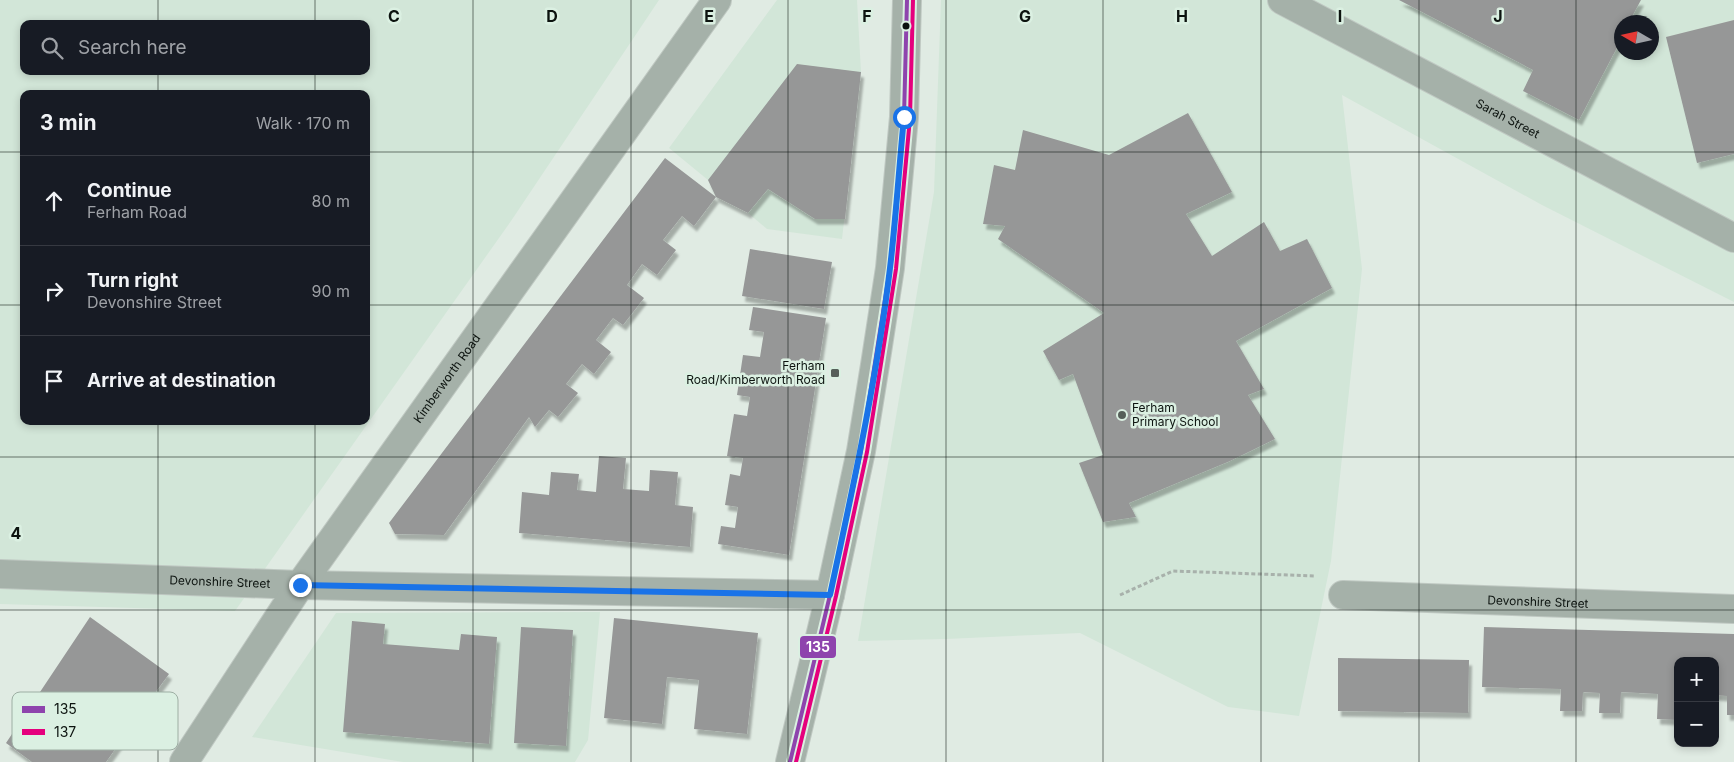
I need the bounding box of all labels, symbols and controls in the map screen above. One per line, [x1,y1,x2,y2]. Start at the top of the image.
text: C [388,6,400,26]
text: D [546,6,558,26]
text: E [704,6,714,26]
text: F [862,6,872,26]
text: G [1019,6,1031,26]
text: H [1176,6,1188,26]
text: I [1338,6,1342,26]
text: J [1493,6,1503,26]
north arrow [1614,15,1659,60]
search box [20,20,370,75]
unlabelled marker [901,21,911,31]
icon: search [38,34,66,62]
text: Search here [78,36,187,59]
street label: Sarah Street [1473,95,1542,141]
route start [893,106,916,129]
text: 3 min [40,110,96,135]
text: Walk · 170 m [256,113,350,133]
text: Continue [87,179,172,202]
icon: ahead [40,187,68,215]
text: 80 m [311,191,350,211]
text: Ferham Road [87,202,187,222]
text: Turn right [87,269,178,292]
icon: right [40,277,68,305]
text: 90 m [311,281,350,301]
text: Devonshire Street [87,292,222,312]
street label: Kimberworth Road [410,331,483,426]
place label: Ferham Road/Kimberworth Road [686,358,825,387]
icon: arrive [40,367,68,395]
marker: Ferham Road/Kimberworth Road [829,367,841,379]
text: Arrive at destination [87,369,276,392]
place label: Ferham Primary School [1132,400,1218,429]
marker: Ferham Primary School [1116,409,1128,421]
text: 4 [11,523,22,543]
street label: Devonshire Street [169,572,271,591]
route end [289,574,312,597]
street label: Devonshire Street [1487,592,1589,611]
line badge: 135 [799,635,837,659]
text: 135 [806,638,830,655]
map controls [1674,657,1719,747]
button: + [1674,657,1719,702]
legend [12,692,178,750]
text: 135 [54,700,77,717]
button: − [1674,702,1719,747]
text: 137 [54,723,76,740]

